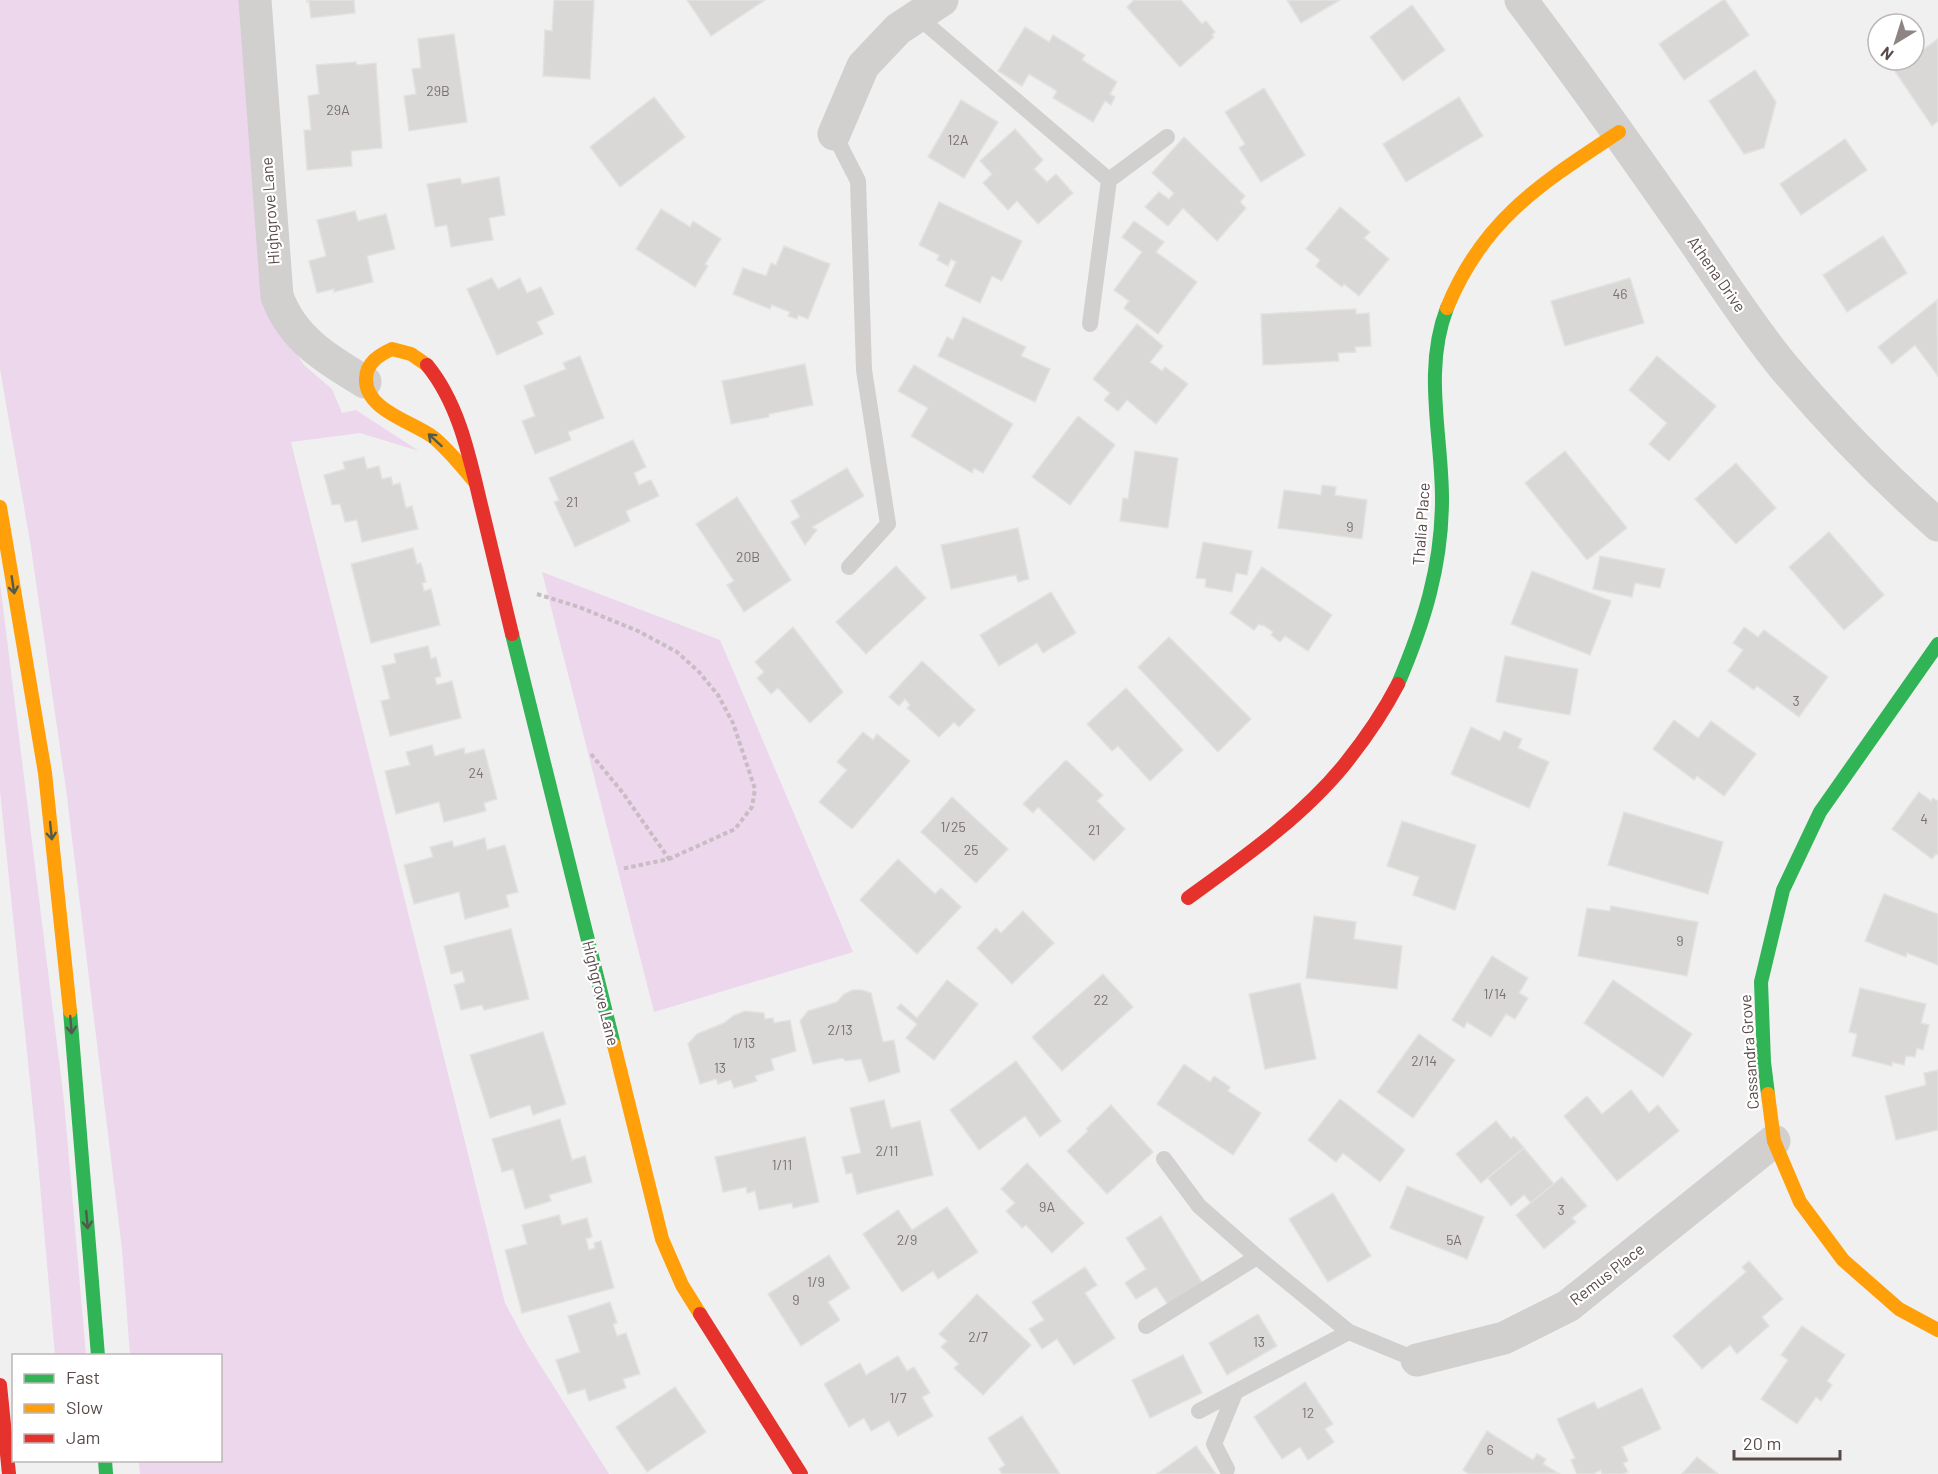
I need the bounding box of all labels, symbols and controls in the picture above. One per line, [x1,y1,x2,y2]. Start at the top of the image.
north arrow [1866,12,1926,72]
text: N [1876,43,1896,65]
house number: 29B [426,82,450,99]
house number: 29A [326,101,350,118]
house number: 12A [948,131,969,148]
street label: Highgrove Lane [256,157,283,265]
street label: Athena Drive [1684,232,1750,315]
house number: 46 [1613,285,1627,302]
one-way arrow [428,433,443,447]
street label: Thalia Place [1408,482,1433,566]
house number: 21 [566,493,578,510]
house number: 9 [1346,518,1354,535]
house number: 20B [736,548,760,565]
one-way arrow [8,575,19,594]
house number: 3 [1792,692,1800,709]
house number: 24 [468,764,484,781]
house number: 4 [1920,810,1928,827]
house number: 1/25 [940,818,966,835]
one-way arrow [46,821,57,841]
house number: 21 [1088,821,1100,838]
house number: 25 [964,841,978,858]
house number: 9 [1676,932,1684,949]
street label: Highgrove Lane [579,938,624,1047]
house number: 1/14 [1483,985,1507,1002]
house number: 22 [1093,991,1109,1008]
street label: Cassandra Grove [1735,994,1762,1110]
one-way arrow [66,1015,77,1035]
house number: 2/13 [827,1021,853,1038]
house number: 1/13 [733,1034,755,1051]
house number: 2/14 [1411,1052,1437,1069]
house number: 13 [714,1059,726,1076]
house number: 2/11 [876,1142,898,1159]
house number: 1/11 [772,1156,792,1173]
house number: 9A [1039,1198,1055,1215]
house number: 3 [1557,1201,1565,1218]
one-way arrow [82,1209,93,1229]
house number: 2/9 [897,1231,917,1248]
house number: 5A [1446,1231,1462,1248]
street label: Remus Place [1566,1239,1648,1309]
house number: 1/9 [807,1273,825,1290]
house number: 9 [792,1291,800,1308]
house number: 2/7 [968,1328,988,1345]
house number: 13 [1253,1333,1265,1350]
legend [12,1354,222,1462]
text: Fast [66,1366,100,1388]
house number: 1/7 [889,1389,907,1406]
text: Slow [66,1396,103,1418]
house number: 12 [1302,1404,1314,1421]
scale bar [1734,1423,1840,1461]
text: Jam [66,1426,100,1448]
text: 20 m [1743,1432,1781,1454]
house number: 6 [1486,1441,1494,1458]

